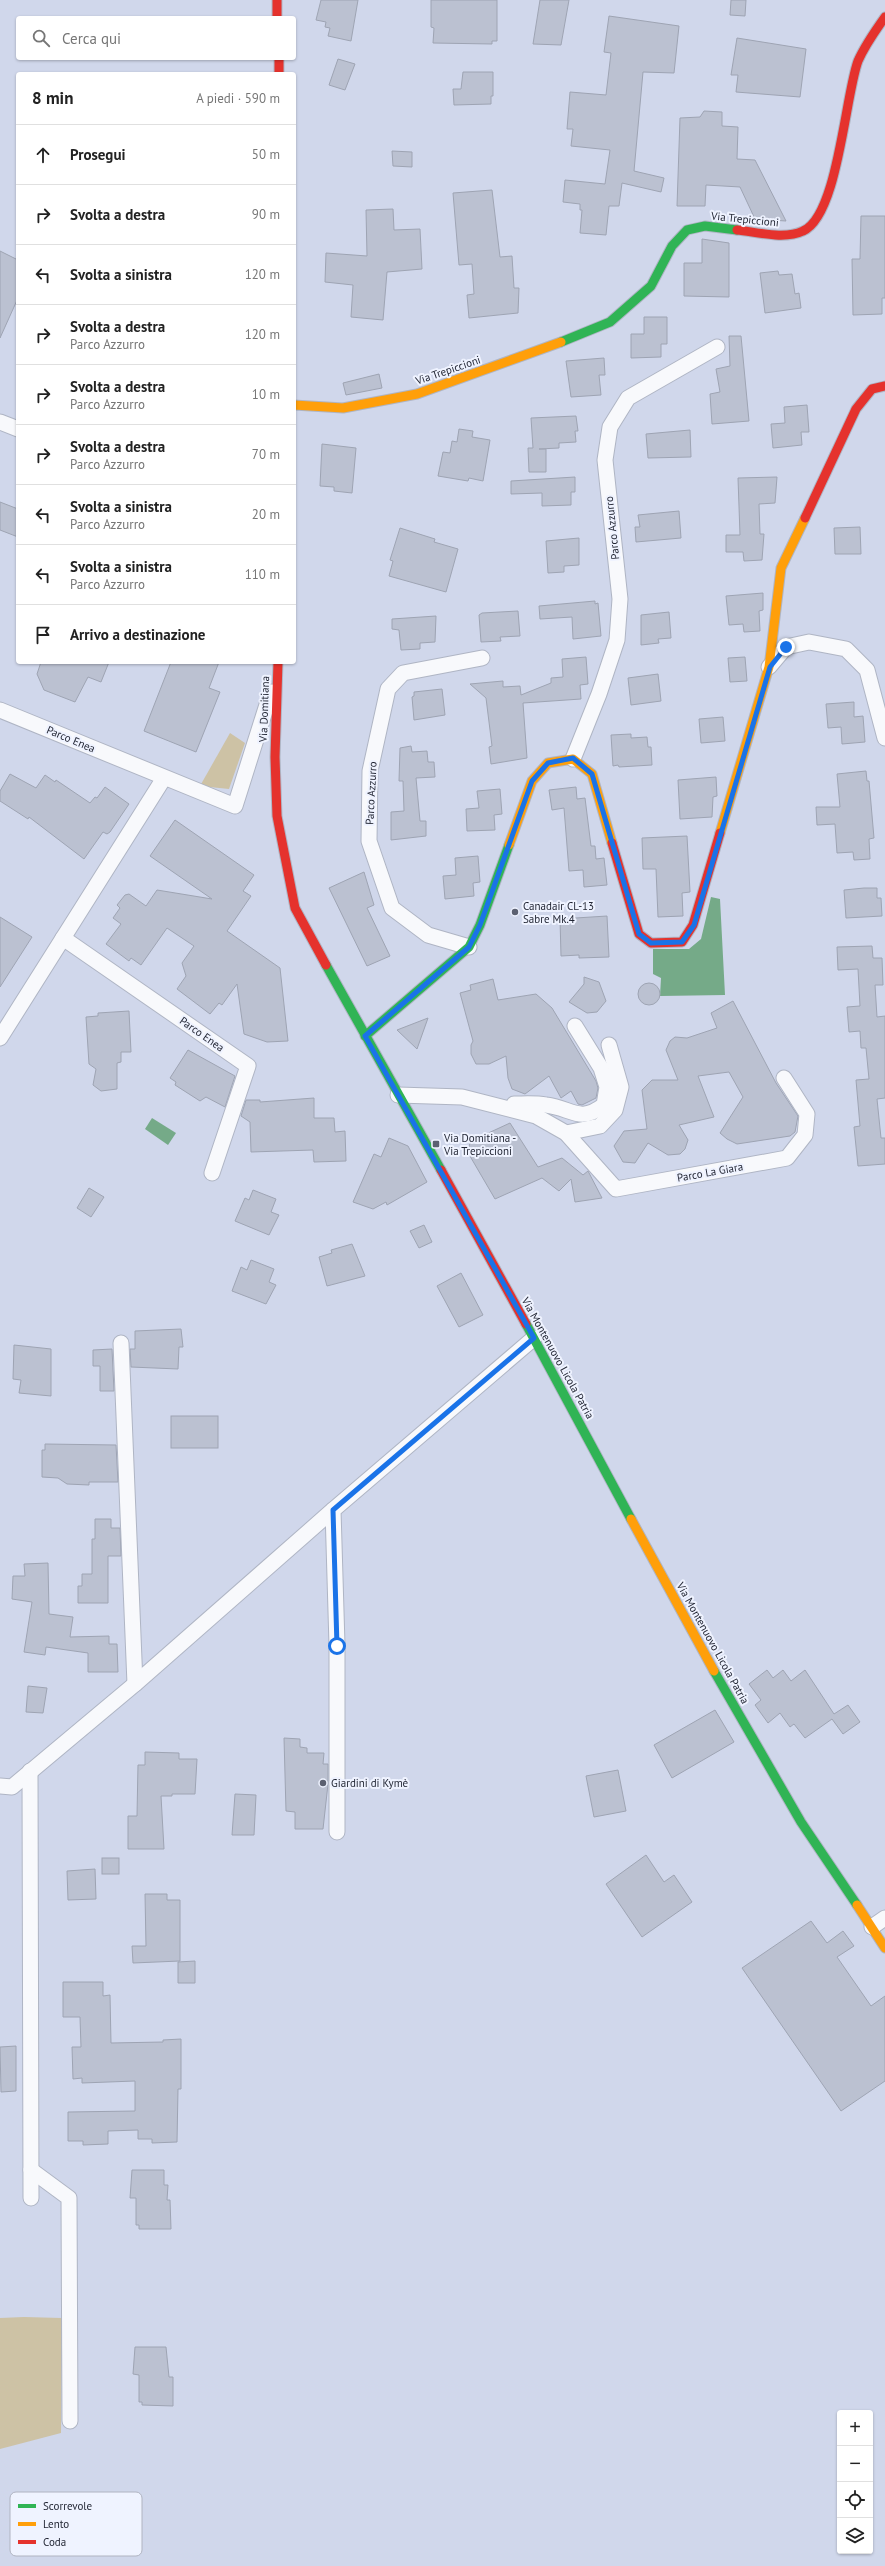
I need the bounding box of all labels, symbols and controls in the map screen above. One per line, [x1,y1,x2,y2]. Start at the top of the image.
search box [16,16,296,60]
icon: search [30,27,52,49]
text: Cerca qui [62,29,121,48]
text: 8 min [32,87,73,109]
text: A piedi · 590 m [196,90,280,107]
icon: ahead [32,144,54,166]
text: Prosegui [70,145,126,164]
text: 50 m [252,146,280,163]
icon: right [32,204,54,226]
text: Svolta a destra [70,205,165,224]
text: 90 m [252,206,280,223]
street label: Via Trepiccioni [710,208,780,230]
icon: left [32,264,54,286]
text: Svolta a sinistra [70,265,172,284]
text: 120 m [245,266,280,283]
text: Svolta a destra [70,317,165,336]
icon: right [32,324,54,346]
text: 120 m [245,326,280,343]
text: Parco Azzurro [70,336,145,353]
street label: Via Trepiccioni [413,352,482,388]
text: Svolta a destra [70,377,165,396]
icon: right [32,384,54,406]
text: 10 m [252,386,280,403]
text: Parco Azzurro [70,396,145,413]
text: Svolta a destra [70,437,165,456]
icon: right [32,444,54,466]
text: 70 m [252,446,280,463]
text: Parco Azzurro [70,456,145,473]
street label: Parco Azzurro [602,496,622,560]
text: Svolta a sinistra [70,497,172,516]
icon: left [32,504,54,526]
text: 20 m [252,506,280,523]
text: Parco Azzurro [70,516,145,533]
text: Svolta a sinistra [70,557,172,576]
icon: left [32,564,54,586]
text: 110 m [245,566,280,583]
text: Parco Azzurro [70,576,145,593]
icon: arrive [32,624,54,646]
text: Arrivo a destinazione [70,625,205,644]
route end [777,638,795,656]
street label: Via Domitiana [256,676,272,743]
street label: Parco Enea [45,723,97,755]
street label: Parco Azzurro [362,761,380,825]
place label: Canadair CL-13 Sabre Mk.4 [523,899,594,926]
marker: Canadair CL-13 Sabre Mk.4 [510,907,520,917]
street label: Parco Enea [177,1014,227,1054]
place label: Via Domitiana - Via Trepiccioni [443,1131,516,1158]
marker: Via Domitiana - Via Trepiccioni [431,1139,441,1149]
street label: Parco La Giara [676,1159,744,1185]
street label: Via Montenuovo Licola Patria [518,1294,597,1421]
street label: Via Montenuovo Licola Patria [673,1579,752,1706]
route start [328,1637,346,1655]
place label: Giardini di Kymè [331,1776,409,1790]
marker: Giardini di Kymè [318,1778,328,1788]
map controls [837,2410,873,2554]
button: + [837,2410,873,2446]
button: − [837,2446,873,2482]
button: locate [837,2482,873,2518]
legend [10,2492,142,2556]
text: Scorrevole [43,2499,93,2513]
text: Lento [43,2517,69,2531]
button: layers [837,2518,873,2554]
text: Coda [43,2535,66,2549]

